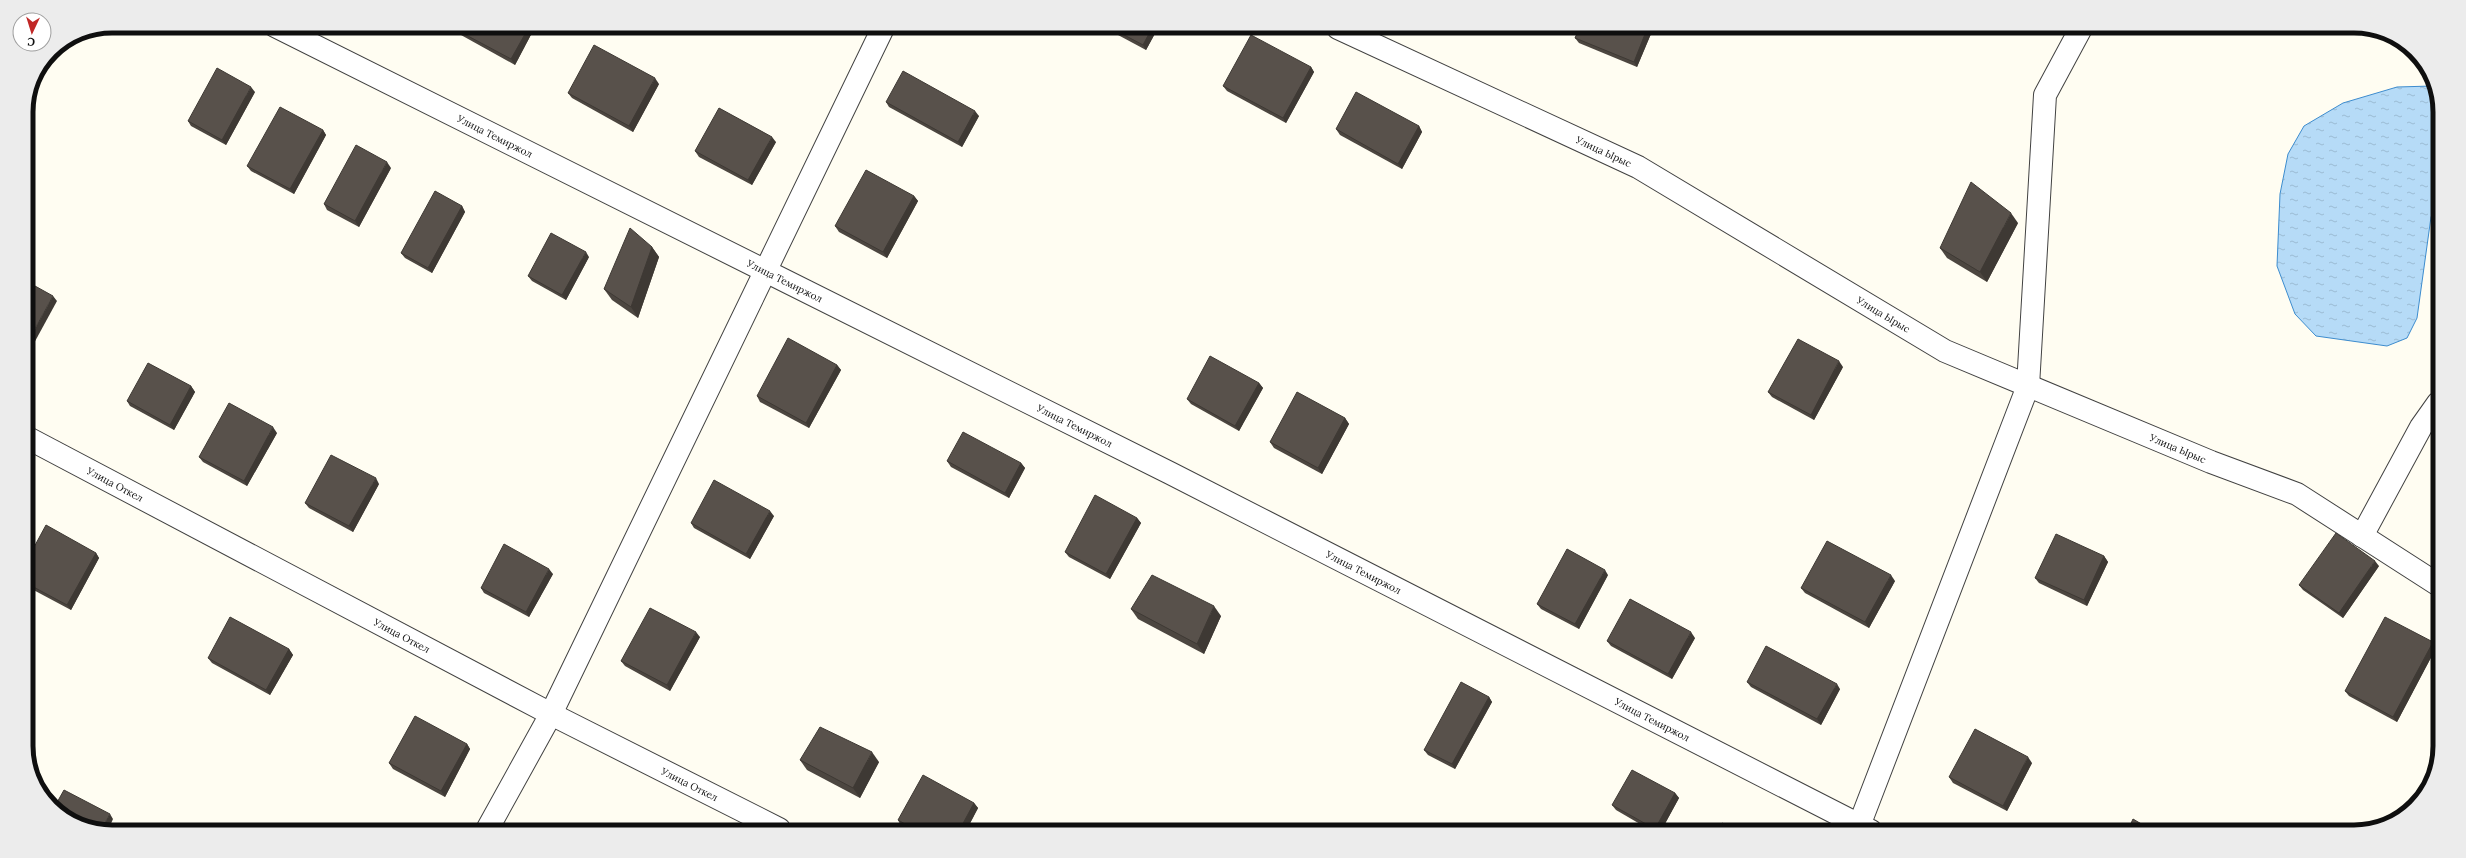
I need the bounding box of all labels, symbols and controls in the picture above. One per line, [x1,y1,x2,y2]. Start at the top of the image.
north arrow [12,12,52,52]
text: С [27,35,36,49]
street label: Улица Темиржол [454,111,535,160]
street label: Улица Ырыс [1573,132,1634,170]
street label: Улица Темиржол [744,256,825,305]
street label: Улица Ырыс [1854,293,1913,335]
street label: Улица Темиржол [1034,401,1115,450]
street label: Улица Ырыс [2147,430,2208,466]
street label: Улица Откел [84,463,146,504]
street label: Улица Темиржол [1323,547,1404,597]
street label: Улица Откел [371,615,432,656]
street label: Улица Темиржол [1612,694,1692,744]
street label: Улица Откел [658,764,720,804]

